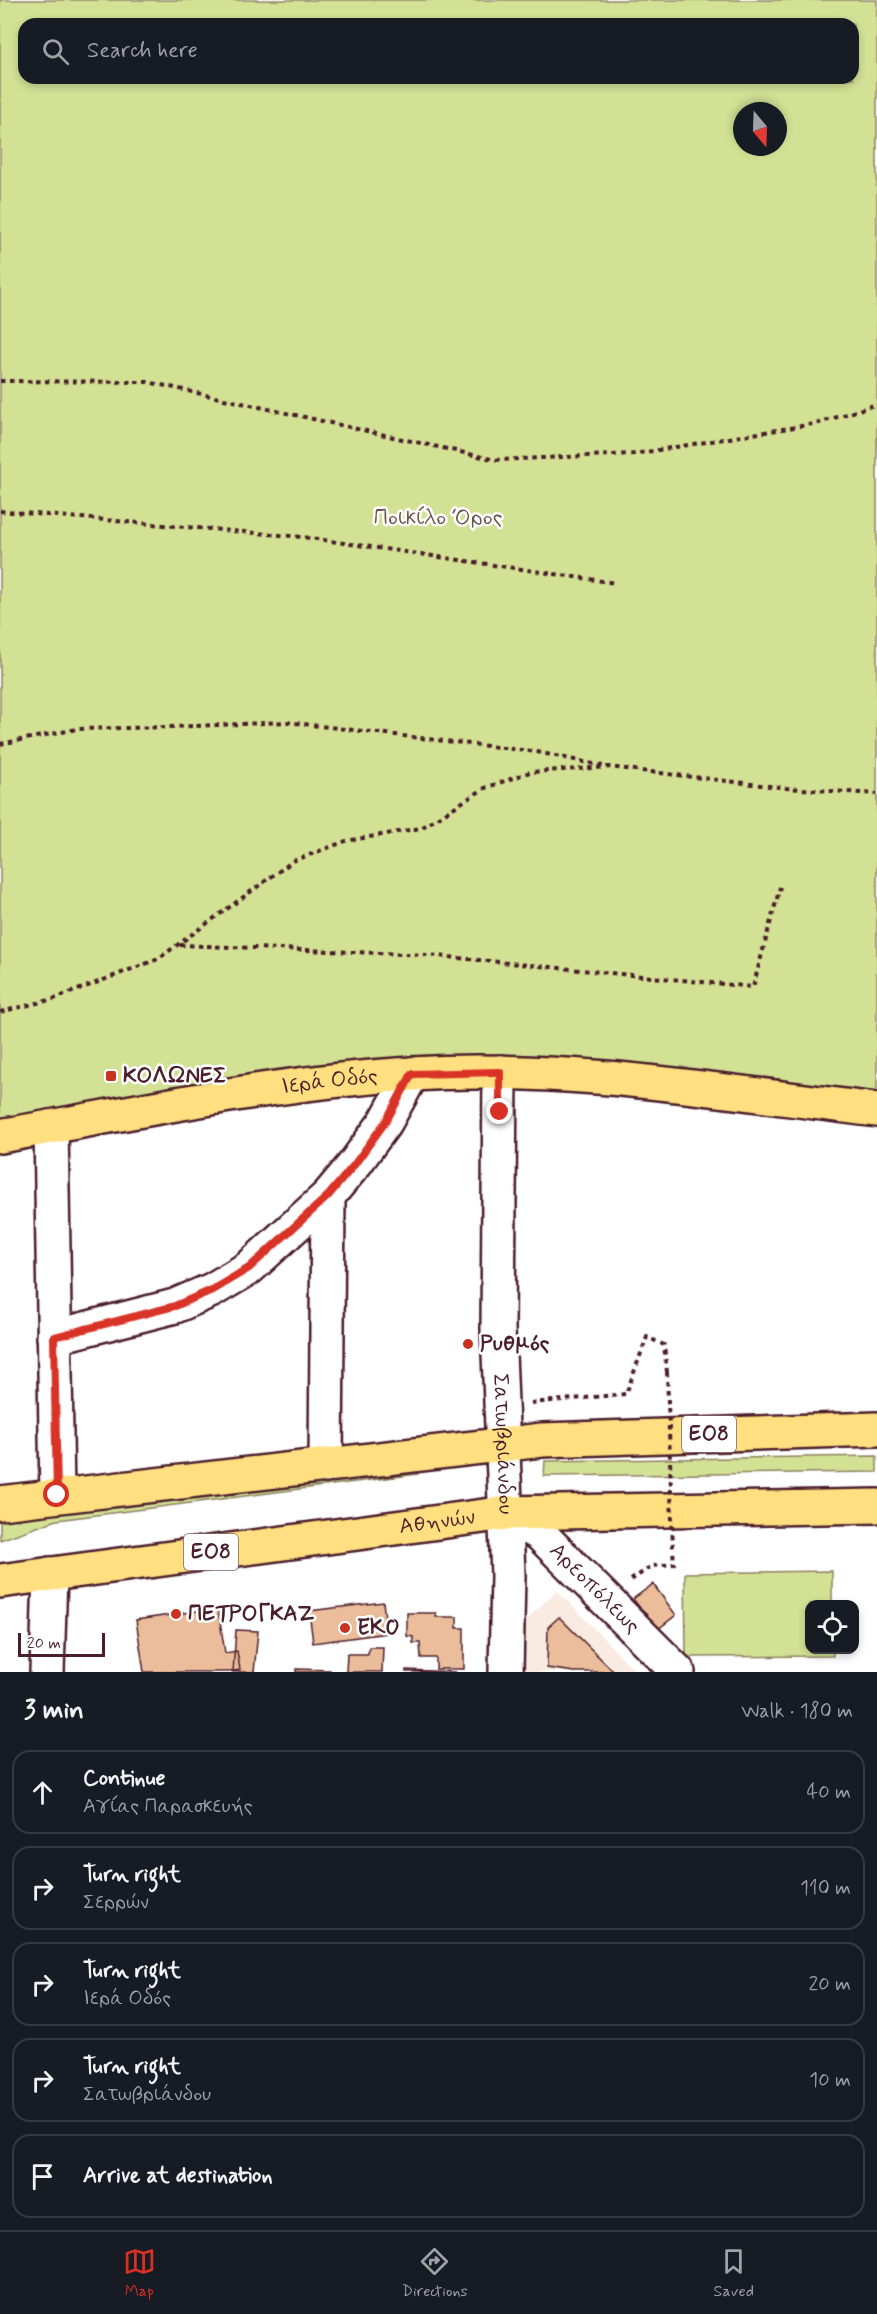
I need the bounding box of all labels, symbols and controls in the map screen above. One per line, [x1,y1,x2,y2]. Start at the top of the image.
search box [18,18,859,84]
icon: search [39,35,72,68]
text: Search here [87,37,198,65]
north arrow [733,102,787,156]
park label: Ποικίλο Όρος [374,504,502,532]
place label: ΚΟΛΩΝΕΣ [123,1062,227,1090]
street label: Ιερά Οδός [280,1062,379,1101]
marker: ΚΟΛΩΝΕΣ [104,1069,118,1083]
route end [486,1098,512,1124]
place label: Ρυθμός [480,1330,550,1358]
marker: Ρυθμός [461,1337,475,1351]
street label: Σατωβριάνδου [486,1373,520,1515]
road number: ΕΟ8 [682,1416,736,1452]
route start [43,1481,69,1507]
street label: Αθηνών [397,1503,477,1541]
road number: ΕΟ8 [184,1534,238,1570]
street label: Αρεοπόλεως [543,1537,646,1640]
place label: ΠΕΤΡΟΓΚΑΖ [188,1600,315,1628]
map controls [805,1600,859,1654]
button: locate [805,1600,859,1654]
marker: ΠΕΤΡΟΓΚΑΖ [169,1607,183,1621]
place label: EKO [357,1614,400,1642]
marker: EKO [338,1621,352,1635]
scale bar [18,1630,105,1658]
text: 20 m [27,1633,61,1654]
text: 3 min [24,1694,84,1728]
text: Walk · 180 m [741,1698,853,1725]
text: Continue [83,1765,165,1793]
icon: ahead [26,1776,59,1809]
text: 40 m [807,1779,851,1806]
text: Αγίας Παρασκευής [83,1793,252,1820]
text: Turn right [83,1861,181,1889]
icon: right [26,1872,59,1905]
text: 110 m [800,1875,851,1902]
text: Σερρών [83,1889,149,1916]
text: Turn right [83,1957,181,1985]
icon: right [26,1968,59,2001]
text: 20 m [808,1971,851,1998]
text: Ιερά Οδός [83,1985,171,2012]
text: Turn right [83,2053,181,2081]
icon: right [26,2064,59,2097]
text: 10 m [809,2067,851,2094]
text: Σατωβριάνδου [83,2081,211,2108]
icon: arrive [26,2160,59,2193]
text: Arrive at destination [83,2162,273,2190]
tab: Map [123,2245,156,2302]
tab: Directions [402,2245,468,2302]
tab: Saved [714,2245,754,2302]

